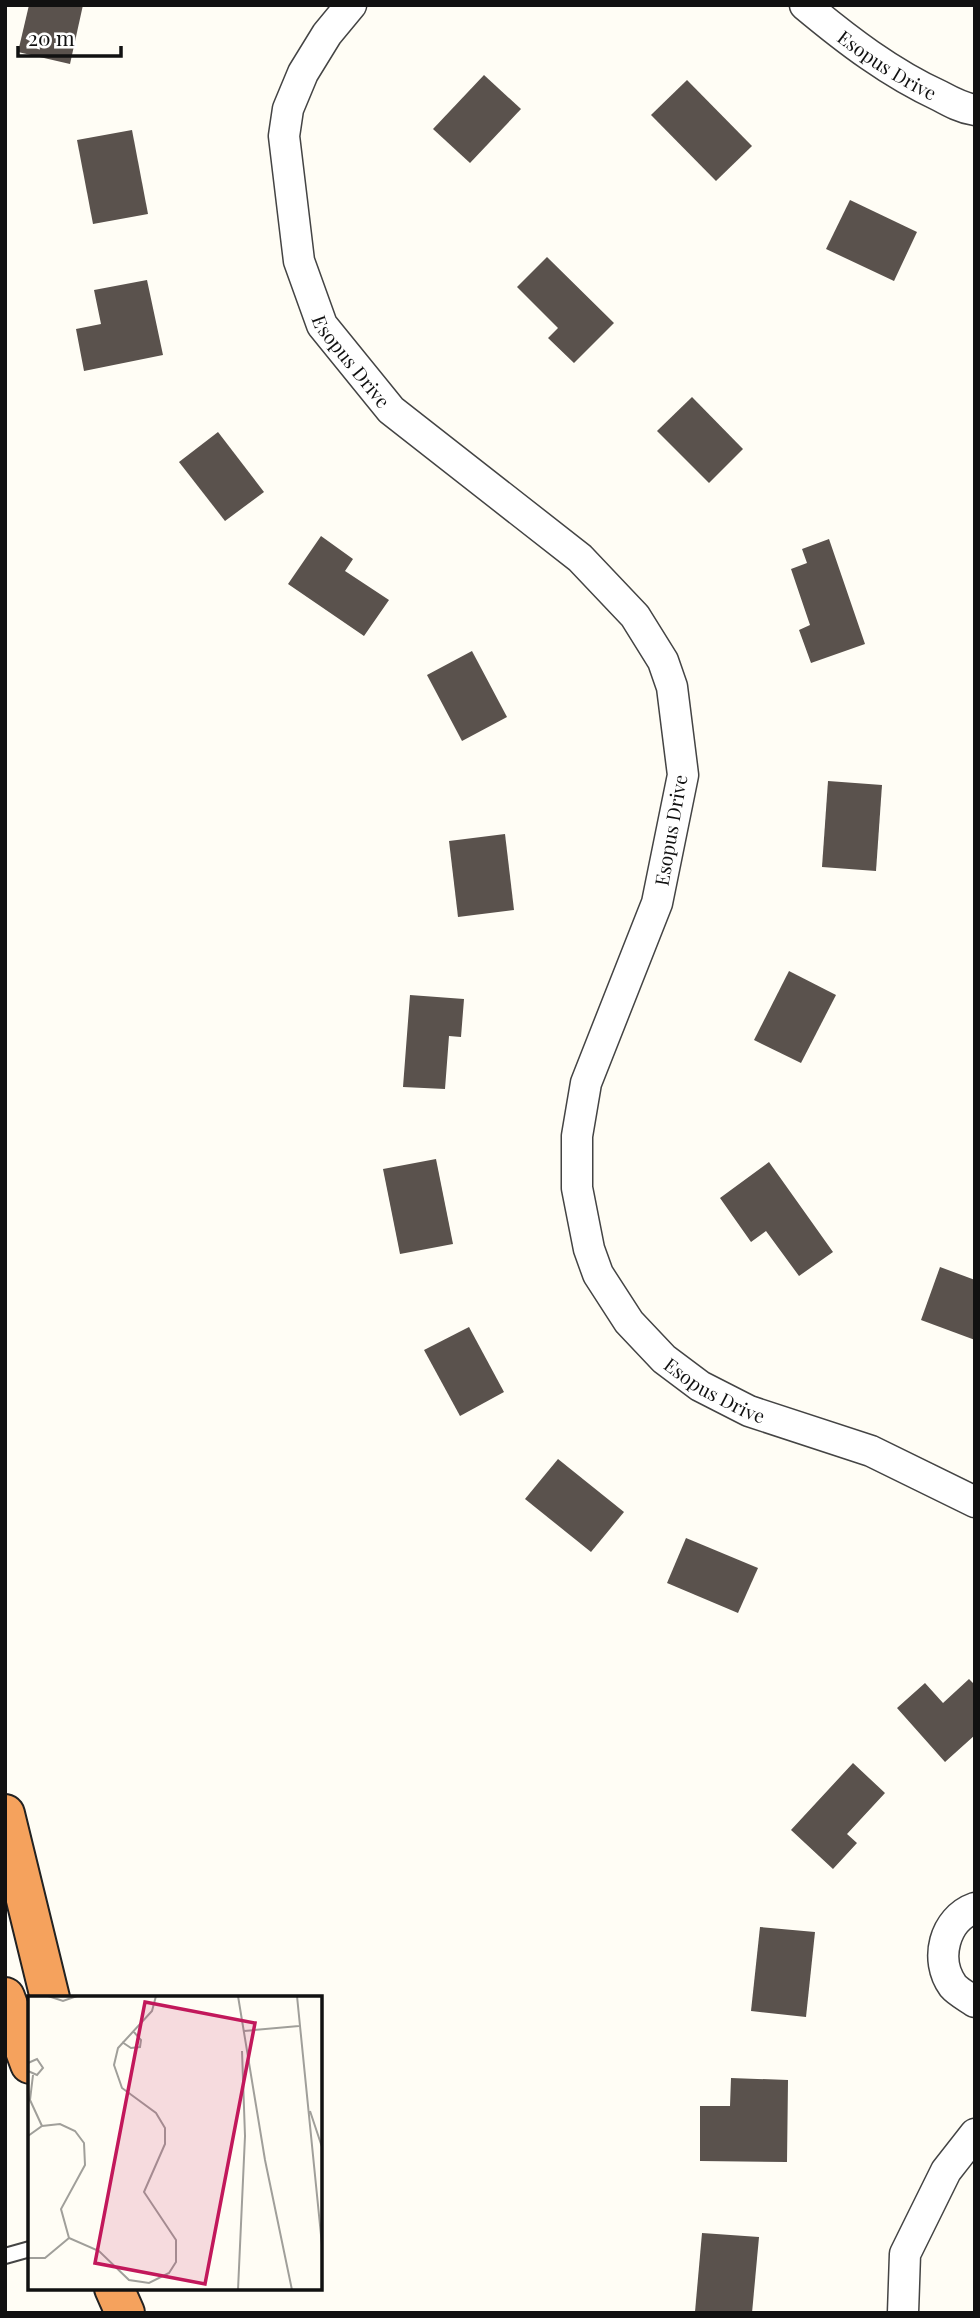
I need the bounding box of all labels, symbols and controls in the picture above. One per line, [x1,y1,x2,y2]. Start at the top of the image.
scale bar [18,14,121,58]
text: 20 m [28,23,75,51]
street label: Esopus Drive [833,23,941,106]
street label: Esopus Drive [306,311,397,413]
street label: Esopus Drive [647,772,693,888]
street label: Esopus Drive [659,1351,768,1428]
inset map [28,1996,322,2290]

